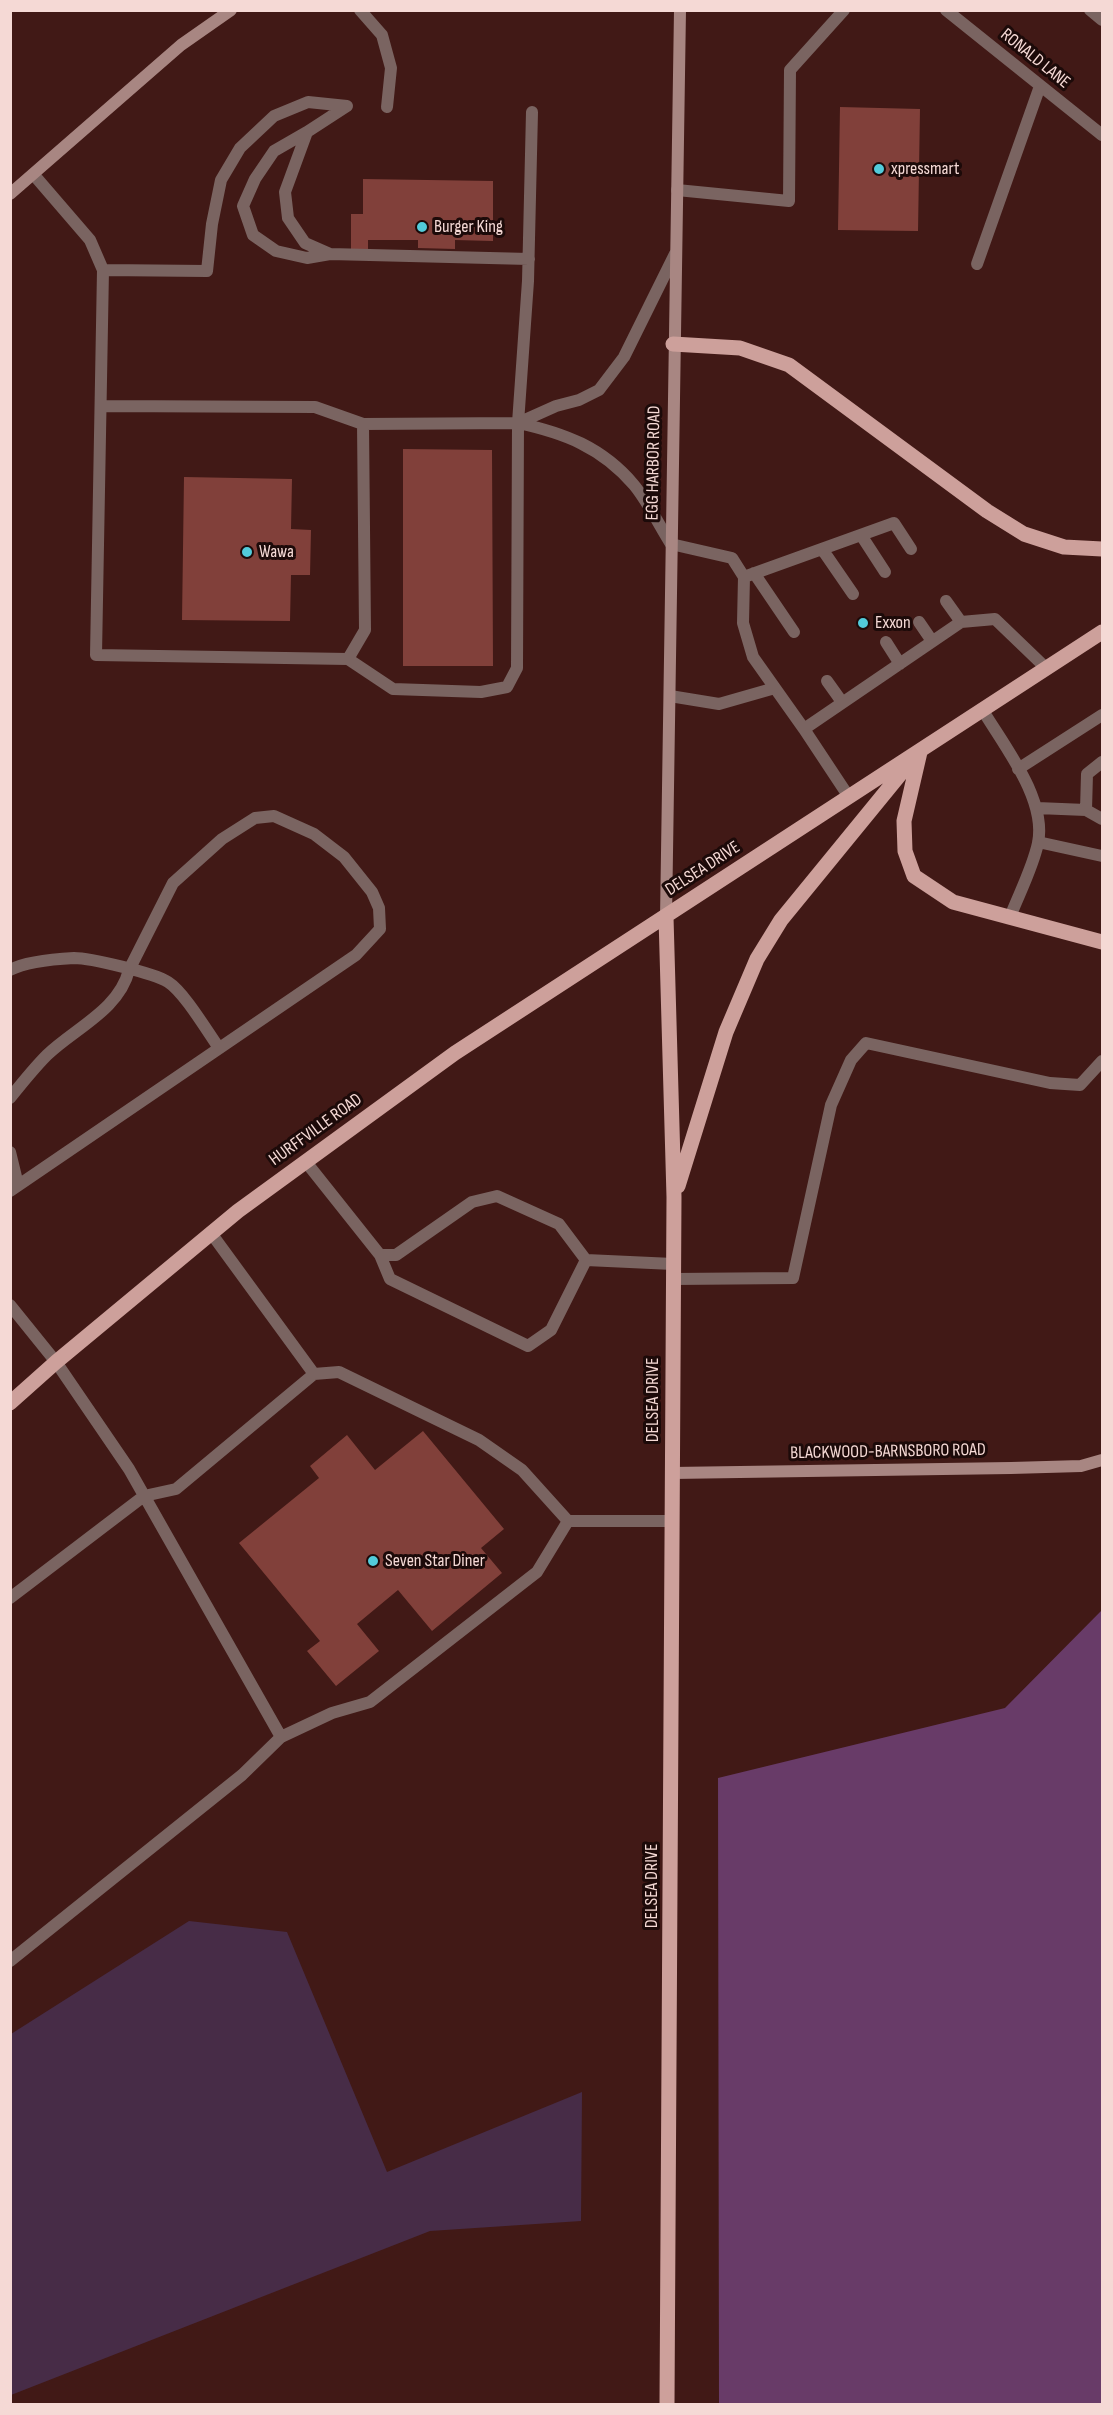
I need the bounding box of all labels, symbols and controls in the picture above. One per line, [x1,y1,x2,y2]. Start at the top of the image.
street label: RONALD LANE [996,24,1074,94]
place label: xpressmart [891,158,959,180]
marker: xpressmart [872,162,886,176]
place label: Burger King [434,216,503,238]
marker: Burger King [415,220,429,234]
street label: EGG HARBOR ROAD [642,405,666,521]
place label: Wawa [259,541,294,563]
marker: Wawa [240,545,254,559]
place label: Exxon [875,612,911,634]
marker: Exxon [856,616,870,630]
street label: DELSEA DRIVE [662,837,744,901]
street label: HURFFVILLE ROAD [265,1089,367,1171]
street label: DELSEA DRIVE [642,1358,664,1442]
street label: BLACKWOOD-BARNSBORO ROAD [790,1439,986,1465]
place label: Seven Star Diner [385,1550,485,1572]
marker: Seven Star Diner [366,1554,380,1568]
street label: DELSEA DRIVE [641,1844,663,1928]

